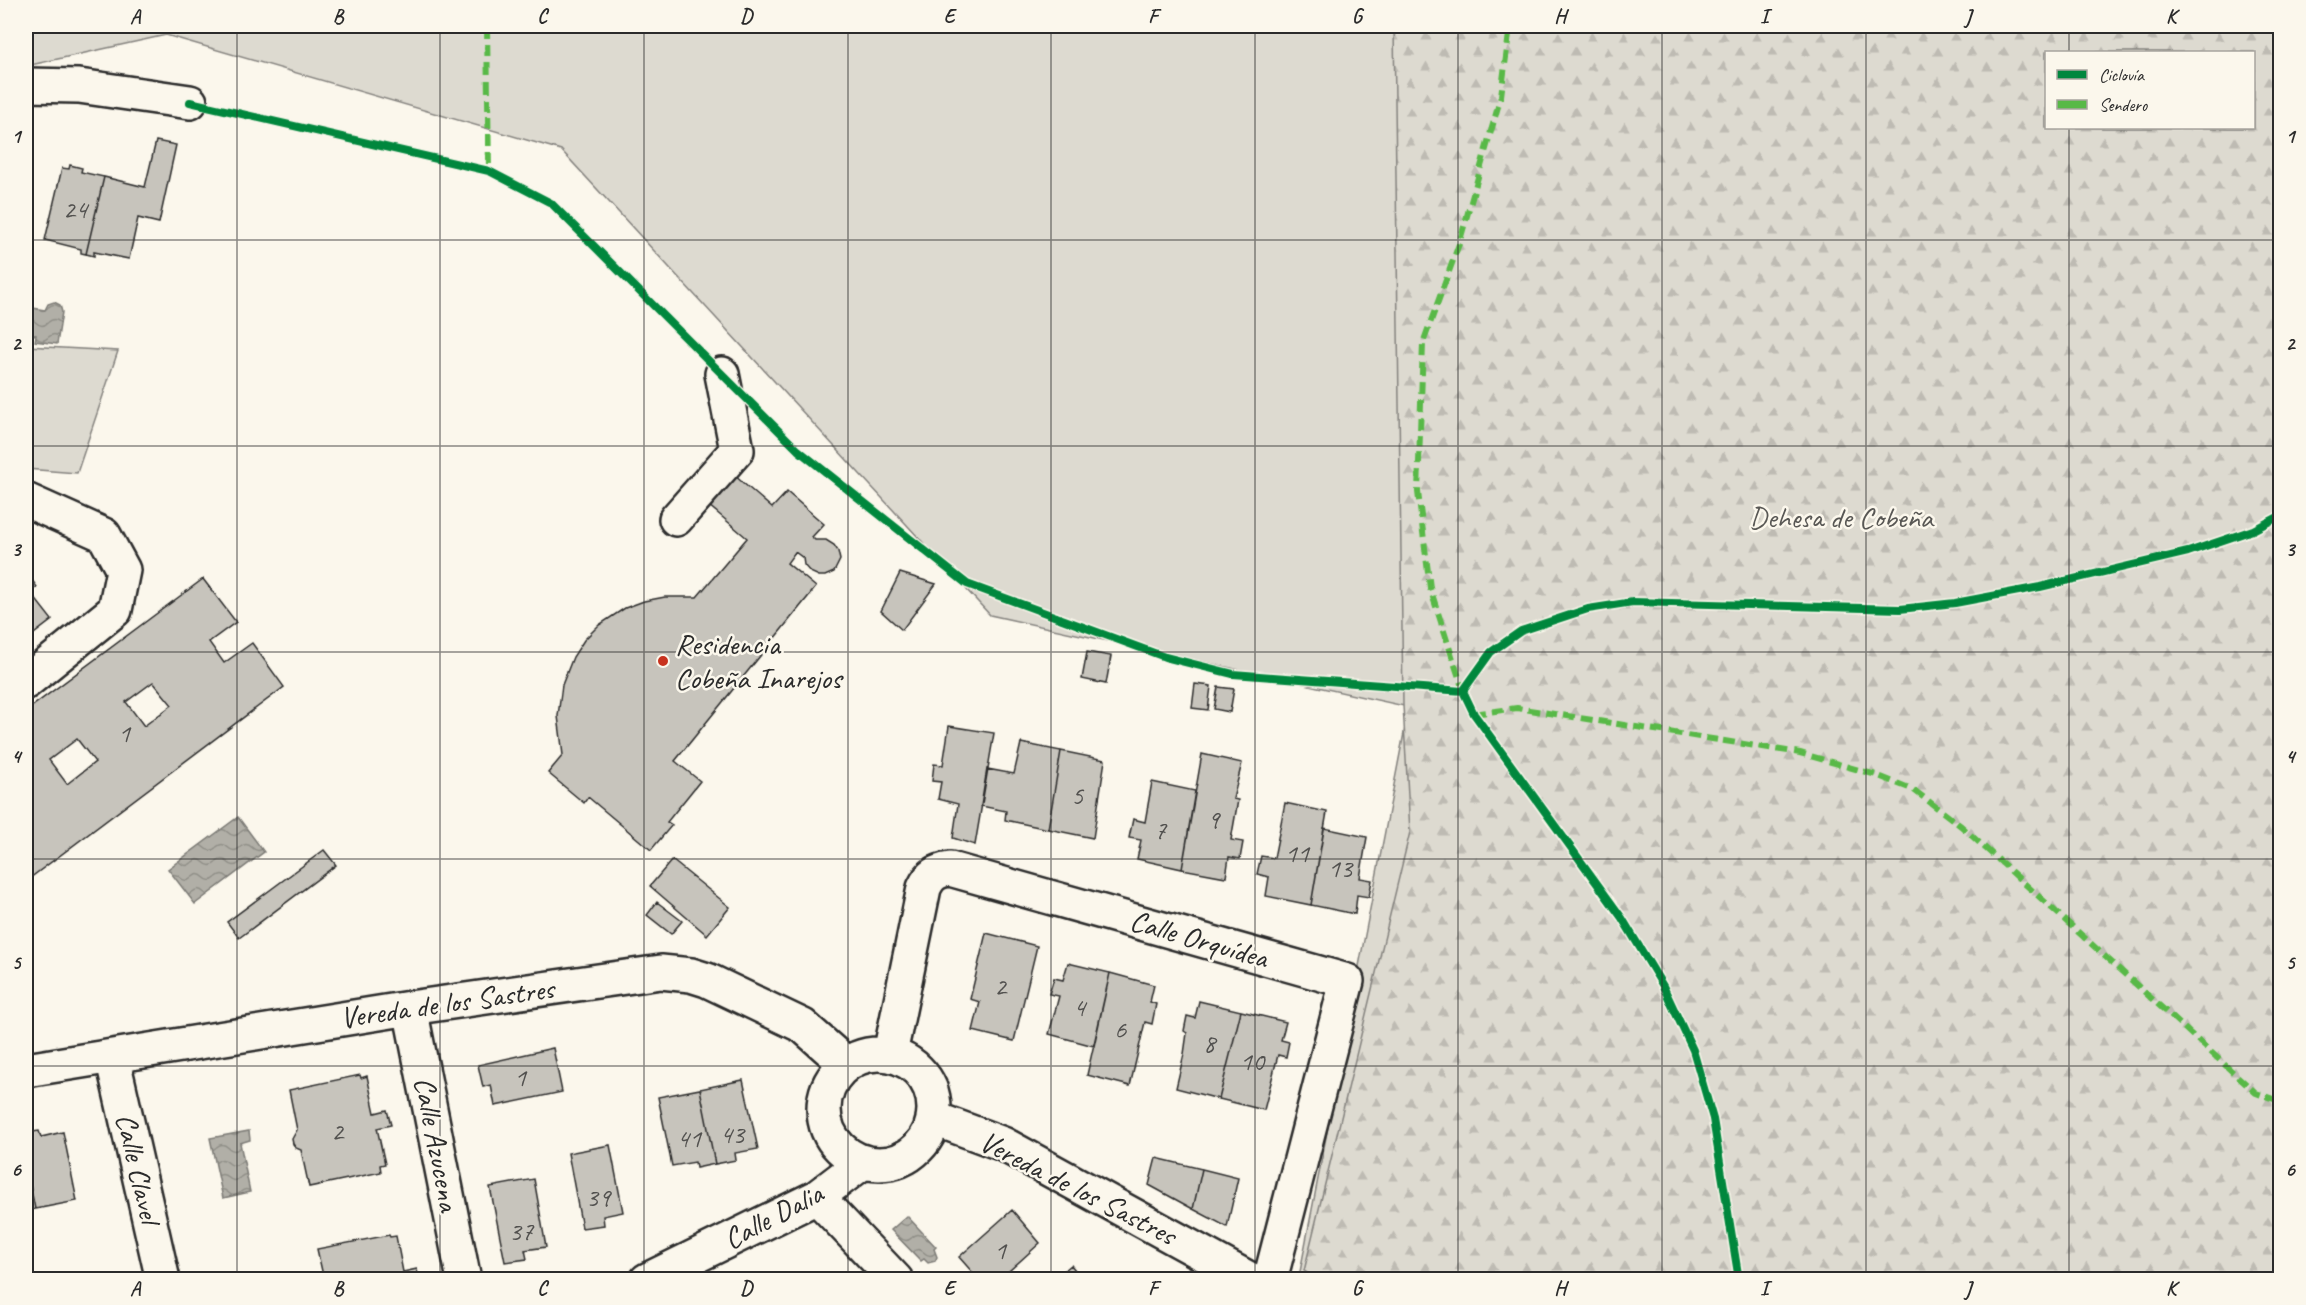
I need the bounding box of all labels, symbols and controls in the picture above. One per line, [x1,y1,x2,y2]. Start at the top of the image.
text: A [130,4,142,29]
text: B [333,4,345,29]
text: C [537,4,549,29]
text: D [740,4,754,29]
text: E [944,4,958,29]
text: F [1148,4,1162,29]
text: G [1352,4,1365,29]
text: H [1554,4,1569,29]
text: I [1760,4,1773,29]
text: J [1963,4,1975,29]
text: K [2166,4,2180,29]
legend [2045,51,2255,129]
text: Ciclovía [2099,64,2145,86]
text: Sendero [2099,94,2149,116]
text: 1 [12,124,23,149]
text: 1 [2286,124,2297,149]
house number: 24 [63,192,90,226]
text: 2 [12,331,23,356]
text: 2 [2286,331,2297,356]
park label: Dehesa de Cobeña [1749,498,1935,536]
text: 3 [12,537,23,562]
text: 3 [2286,537,2297,562]
place label: Residencia Cobeña Inarejos [675,625,844,697]
marker: Residencia Cobeña Inarejos [656,654,670,668]
house number: 1 [118,716,132,750]
text: 4 [12,744,24,769]
text: 4 [2286,744,2298,769]
house number: 5 [1071,778,1085,812]
house number: 9 [1207,802,1221,836]
house number: 7 [1154,813,1168,847]
house number: 11 [1285,836,1311,870]
house number: 13 [1328,851,1354,885]
street label: Calle Orquídea [1126,901,1274,977]
text: 5 [12,950,23,975]
text: 5 [2286,950,2297,975]
street label: Vereda de los Sastres [338,969,559,1037]
house number: 2 [994,969,1008,1003]
house number: 4 [1073,990,1088,1024]
house number: 6 [1114,1012,1127,1046]
house number: 8 [1203,1026,1218,1060]
house number: 10 [1240,1044,1266,1078]
house number: 1 [514,1060,528,1094]
street label: Calle Azucena [405,1074,469,1216]
street label: Calle Clavel [107,1110,170,1231]
house number: 2 [331,1114,345,1148]
house number: 43 [720,1117,746,1151]
house number: 41 [677,1121,703,1155]
street label: Vereda de los Sastres [973,1122,1185,1255]
text: 6 [11,1157,22,1182]
text: 6 [2285,1157,2296,1182]
street label: Calle Dalia [717,1173,831,1258]
house number: 39 [586,1180,612,1214]
house number: 37 [509,1214,535,1248]
house number: 1 [994,1233,1008,1267]
text: A [130,1276,142,1301]
text: B [333,1276,345,1301]
text: C [537,1276,549,1301]
text: D [740,1276,754,1301]
text: E [944,1276,958,1301]
text: F [1148,1276,1162,1301]
text: G [1352,1276,1365,1301]
text: H [1554,1276,1569,1301]
text: I [1760,1276,1773,1301]
text: J [1963,1276,1975,1301]
text: K [2166,1276,2180,1301]

